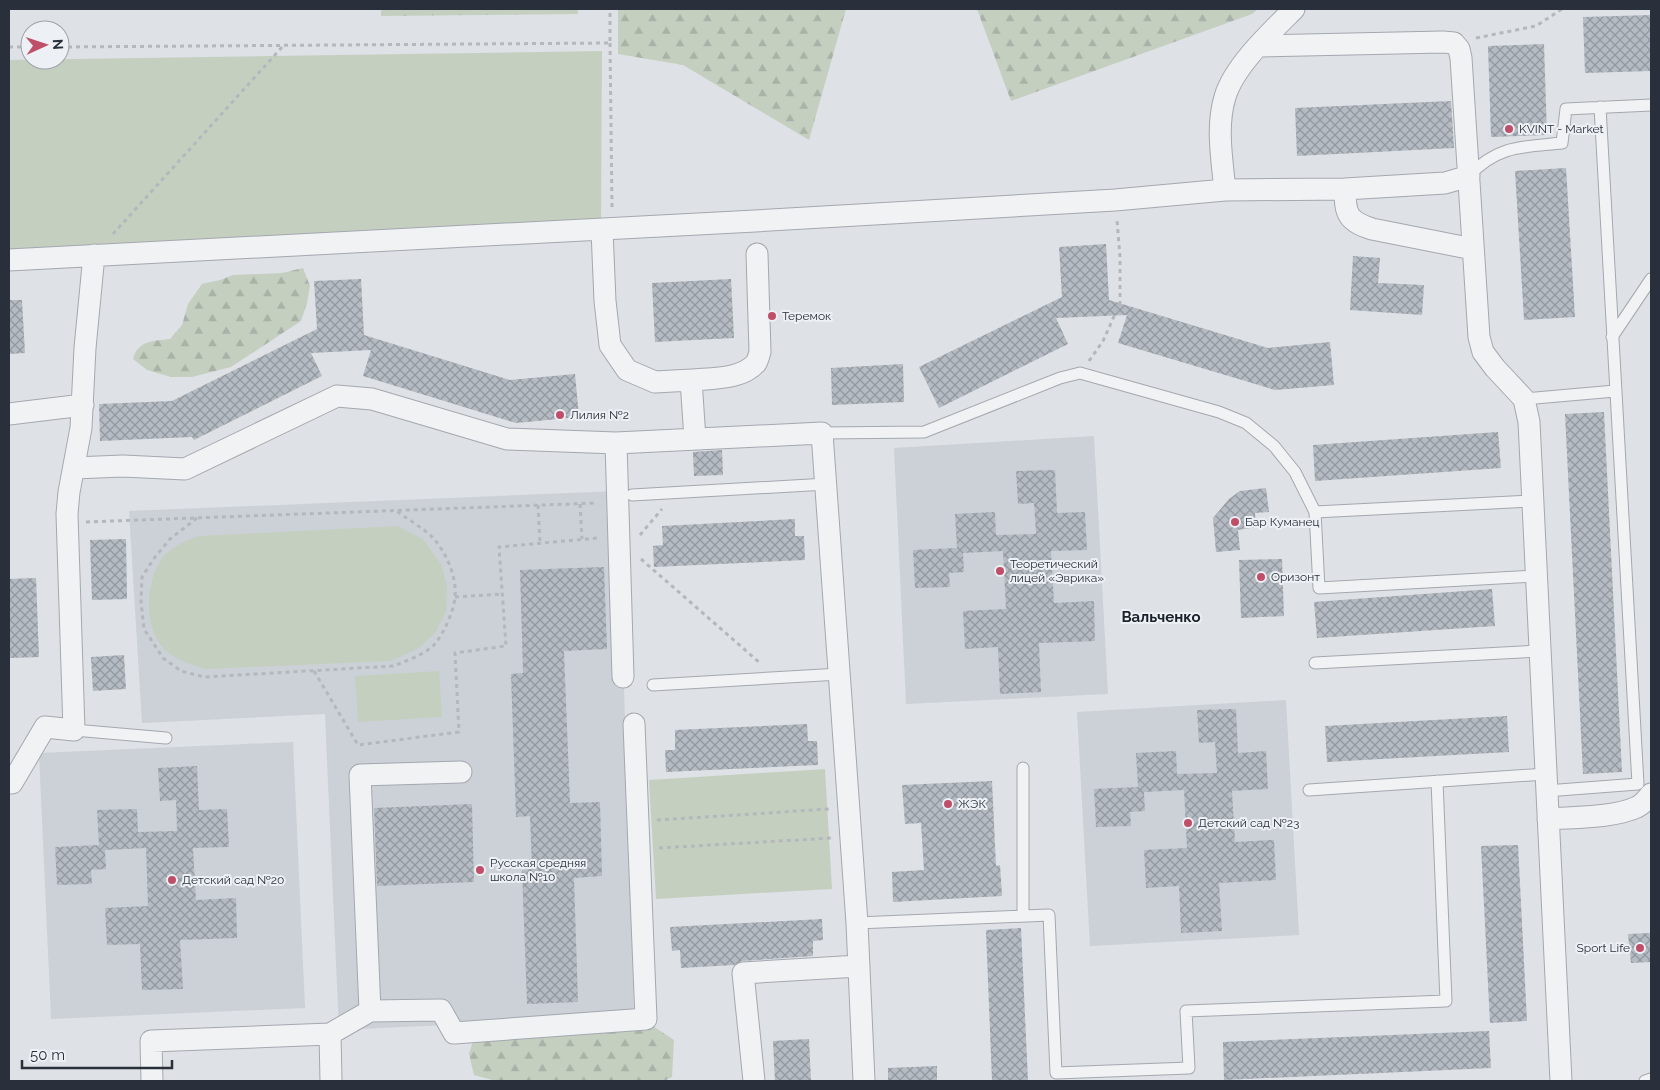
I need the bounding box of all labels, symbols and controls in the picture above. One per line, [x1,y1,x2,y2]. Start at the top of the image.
north arrow [20,20,70,70]
text: N [50,39,66,50]
place label: KVINT - Market [1519,122,1604,136]
marker: KVINT - Market [1503,123,1515,135]
place label: Теремок [782,309,831,323]
marker: Теремок [766,310,778,322]
place label: Лилия №2 [570,408,629,422]
marker: Лилия №2 [554,409,566,421]
place label: Бар Куманец [1245,515,1320,529]
marker: Бар Куманец [1229,516,1241,528]
place label: Теоретический лицей «Эврика» [1010,557,1104,585]
marker: Теоретический лицей «Эврика» [994,565,1006,577]
place label: Оризонт [1271,570,1320,584]
marker: Оризонт [1255,571,1267,583]
district label: Вальченко [1121,608,1201,626]
place label: ЖЭК [958,797,986,811]
marker: ЖЭК [942,798,954,810]
place label: Детский сад №23 [1198,816,1299,830]
marker: Детский сад №23 [1182,817,1194,829]
place label: Русская средняя школа №10 [490,856,586,884]
marker: Русская средняя школа №10 [474,864,486,876]
place label: Детский сад №20 [182,873,284,887]
marker: Детский сад №20 [166,874,178,886]
place label: Sport Life [1576,941,1630,955]
marker: Sport Life [1634,942,1646,954]
scale bar [22,1038,172,1070]
text: 50 m [30,1046,65,1064]

